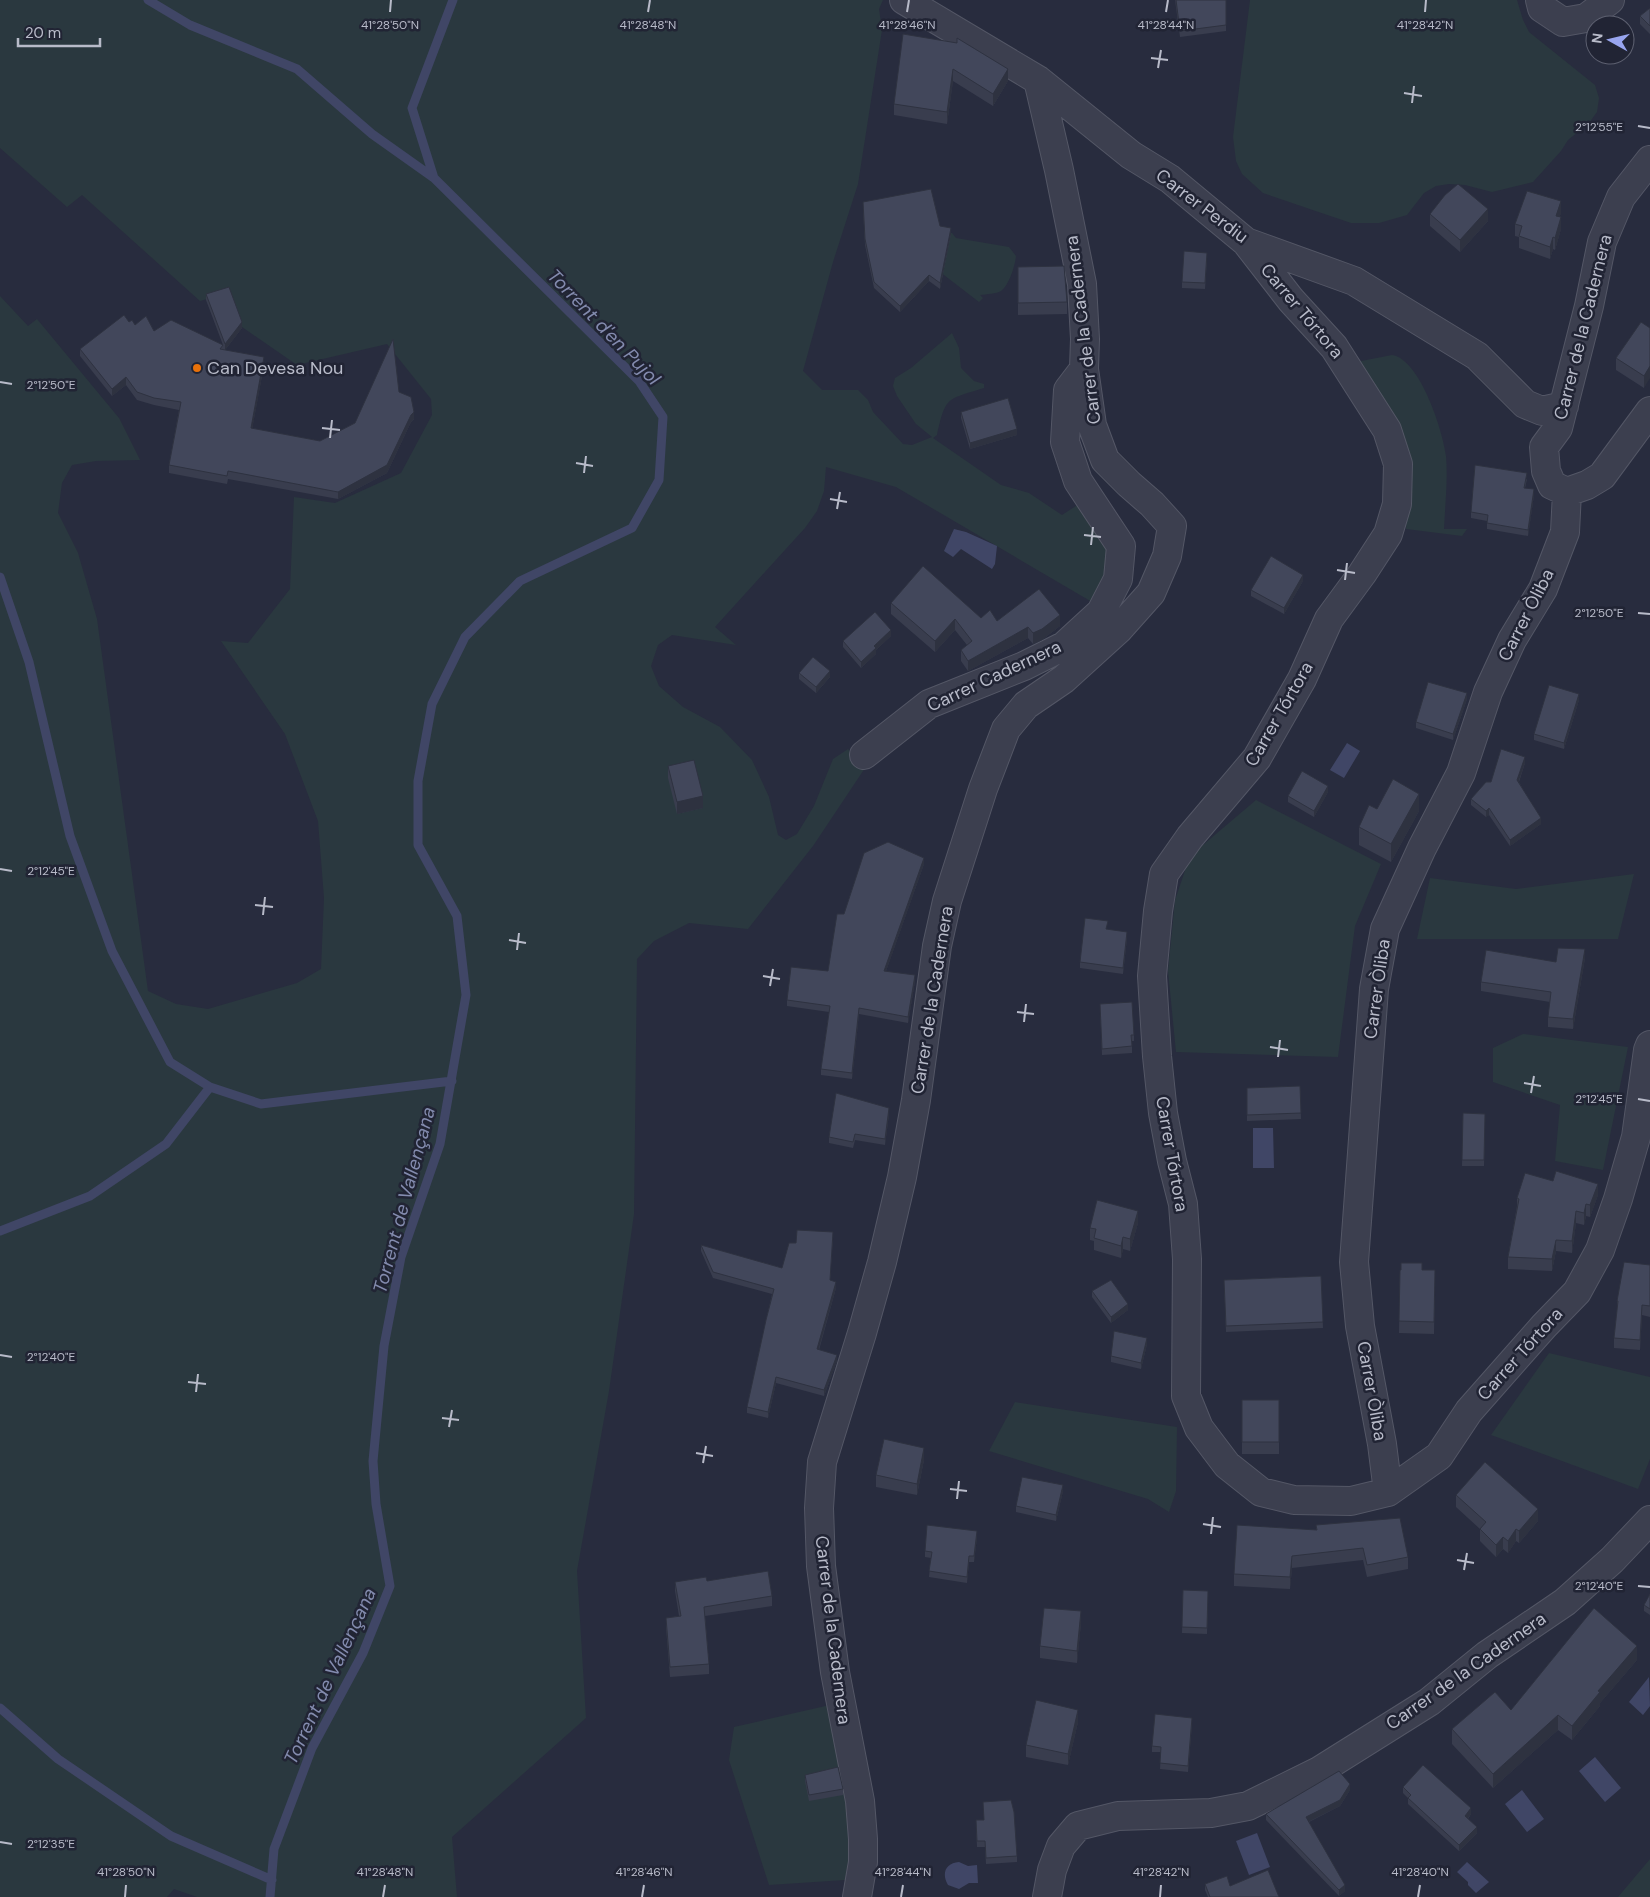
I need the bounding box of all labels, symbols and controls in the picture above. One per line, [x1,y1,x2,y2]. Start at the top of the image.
scale bar [18,15,100,47]
north arrow [1585,15,1635,65]
text: 41°28'50"N [361,17,419,33]
text: 41°28'48"N [620,17,676,33]
text: 41°28'46"N [878,17,936,33]
text: 41°28'44"N [1138,17,1194,33]
text: 41°28'42"N [1397,17,1453,33]
text: 20 m [25,23,61,43]
text: N [1588,32,1607,45]
text: 2°12'55"E [1575,119,1623,135]
street label: Carrer Perdiu [1151,163,1253,249]
street label: Carrer de la Cadernera [1548,232,1618,422]
street label: Carrer de la Cadernera [1060,234,1106,426]
street label: Carrer Tórtora [1255,258,1349,364]
water label: Torrent d'en Pujol [542,263,666,391]
place label: Can Devesa Nou [207,356,343,380]
marker: Can Devesa Nou [191,362,203,374]
text: 2°12'50"E [26,377,76,393]
street label: Carrer Òliba [1492,565,1560,665]
text: 2°12'50"E [1574,605,1624,621]
street label: Carrer Cadernera [923,634,1065,718]
street label: Carrer Tórtora [1239,657,1319,771]
text: 2°12'45"E [27,863,75,879]
street label: Carrer de la Cadernera [905,904,959,1096]
street label: Carrer Òliba [1358,937,1396,1041]
text: 2°12'45"E [1575,1091,1623,1107]
street label: Carrer Tórtora [1150,1094,1194,1214]
water label: Torrent de Vallençana [367,1104,441,1296]
street label: Carrer Tórtora [1472,1302,1568,1406]
street label: Carrer Òliba [1351,1339,1393,1443]
text: 2°12'40"E [27,1349,76,1365]
street label: Carrer de la Cadernera [810,1534,856,1726]
text: 2°12'40"E [1575,1578,1624,1594]
water label: Torrent de Vallençana [278,1584,382,1768]
street label: Carrer de la Cadernera [1381,1607,1551,1735]
text: 2°12'35"E [27,1836,75,1852]
text: 41°28'50"N [97,1864,155,1880]
text: 41°28'48"N [357,1864,413,1880]
text: 41°28'46"N [615,1864,673,1880]
text: 41°28'44"N [875,1864,931,1880]
text: 41°28'42"N [1133,1864,1189,1880]
text: 41°28'40"N [1391,1864,1449,1880]

